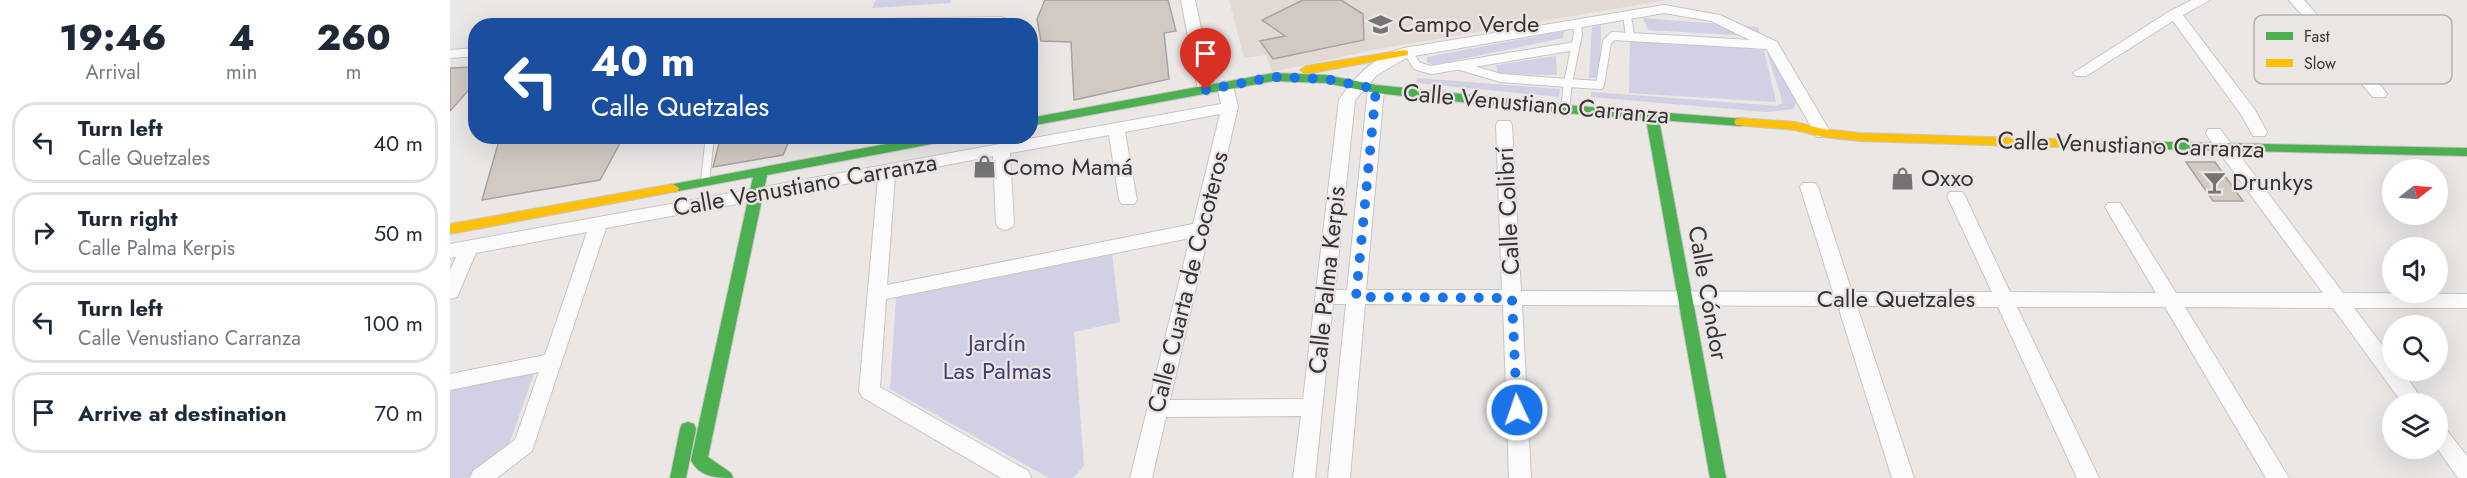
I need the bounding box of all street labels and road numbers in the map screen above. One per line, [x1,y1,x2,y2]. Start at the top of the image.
street label: Calle Venustiano Carranza [1401,74,1671,133]
street label: Calle Venustiano Carranza [1997,122,2265,167]
street label: Calle Venustiano Carranza [670,144,940,225]
street label: Calle Colibrí [1487,145,1528,276]
street label: Calle Cuarta de Cocoteros [1138,148,1237,416]
street label: Calle Palma Kerpis [1299,184,1354,376]
street label: Calle Cóndor [1679,223,1738,364]
street label: Calle Quetzales [1817,281,1975,316]

